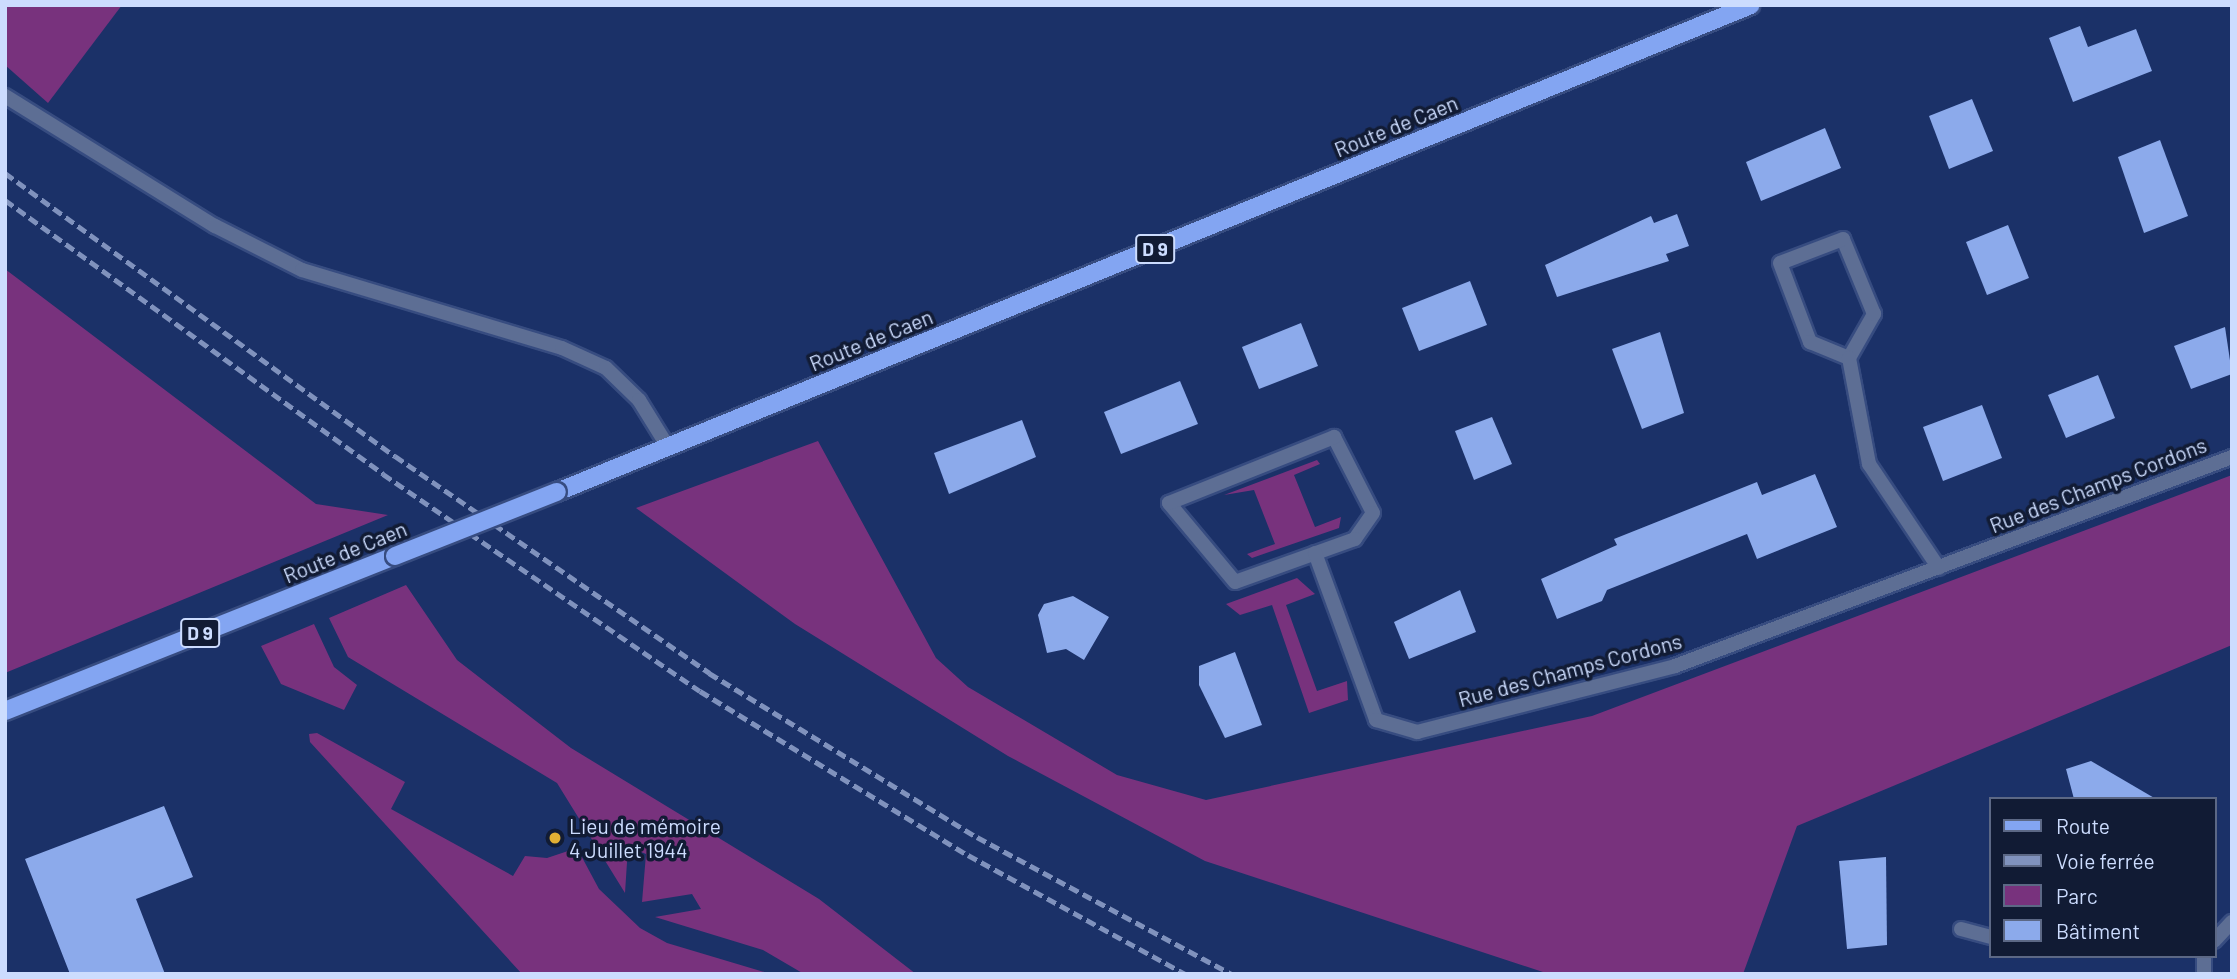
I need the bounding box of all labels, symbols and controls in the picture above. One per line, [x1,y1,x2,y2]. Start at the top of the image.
street label: Route de Caen [1331,90,1461,162]
road number: D 9 [1134,233,1176,264]
street label: Route de Caen [806,304,936,376]
street label: Rue des Champs Cordons [1986,432,2210,538]
street label: Route de Caen [280,516,410,588]
road number: D 9 [179,618,221,648]
street label: Rue des Champs Cordons [1455,628,1685,712]
legend [1988,797,2216,958]
place label: Lieu de mémoire 4 Juillet 1944 [569,813,721,863]
text: Route [2056,813,2110,838]
marker: Lieu de mémoire 4 Juillet 1944 [547,830,563,846]
text: Voie ferrée [2056,848,2155,873]
text: Parc [2056,883,2098,908]
text: Bâtiment [2056,918,2140,943]

